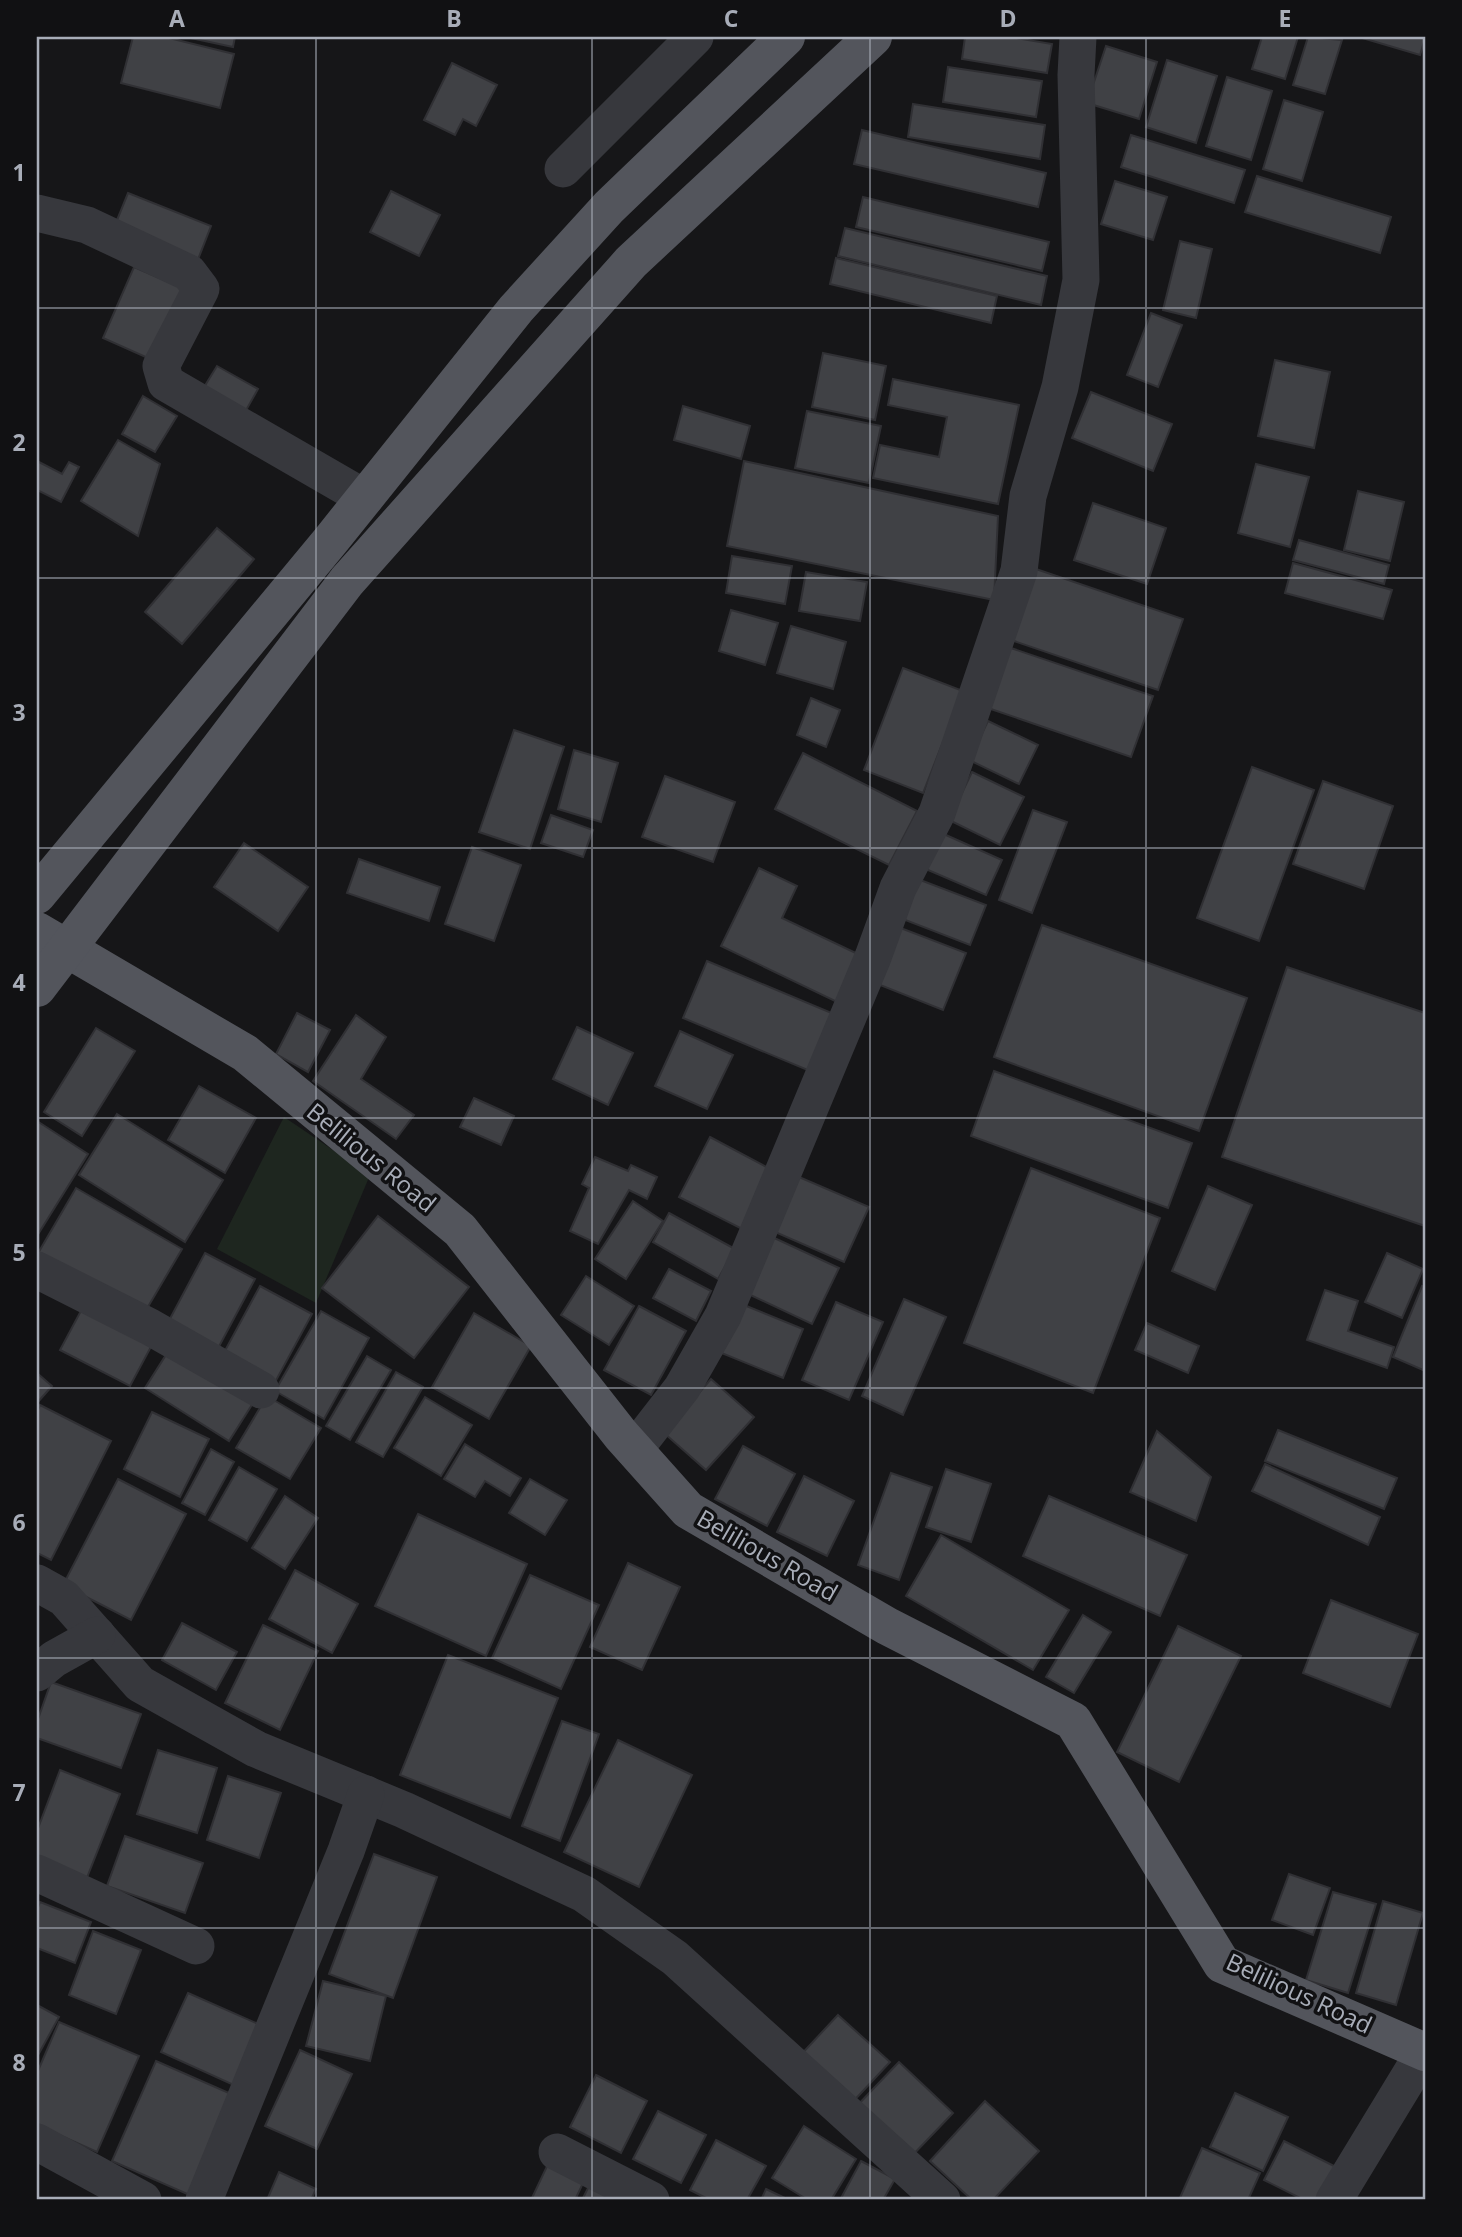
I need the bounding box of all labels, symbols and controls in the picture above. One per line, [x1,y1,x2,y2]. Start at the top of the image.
text: A [169,2,185,34]
text: B [446,2,462,34]
text: C [724,2,738,34]
text: D [999,2,1017,34]
text: E [1279,2,1291,34]
text: 1 [12,156,26,188]
text: 2 [12,426,26,458]
text: 3 [12,696,26,728]
text: 4 [12,966,26,998]
street label: Belilious Road [300,1095,443,1219]
text: 5 [12,1236,26,1268]
street label: Belilious Road [691,1501,844,1608]
text: 6 [12,1506,26,1538]
text: 7 [12,1776,26,1808]
street label: Belilious Road [1221,1944,1378,2041]
text: 8 [12,2046,26,2078]

